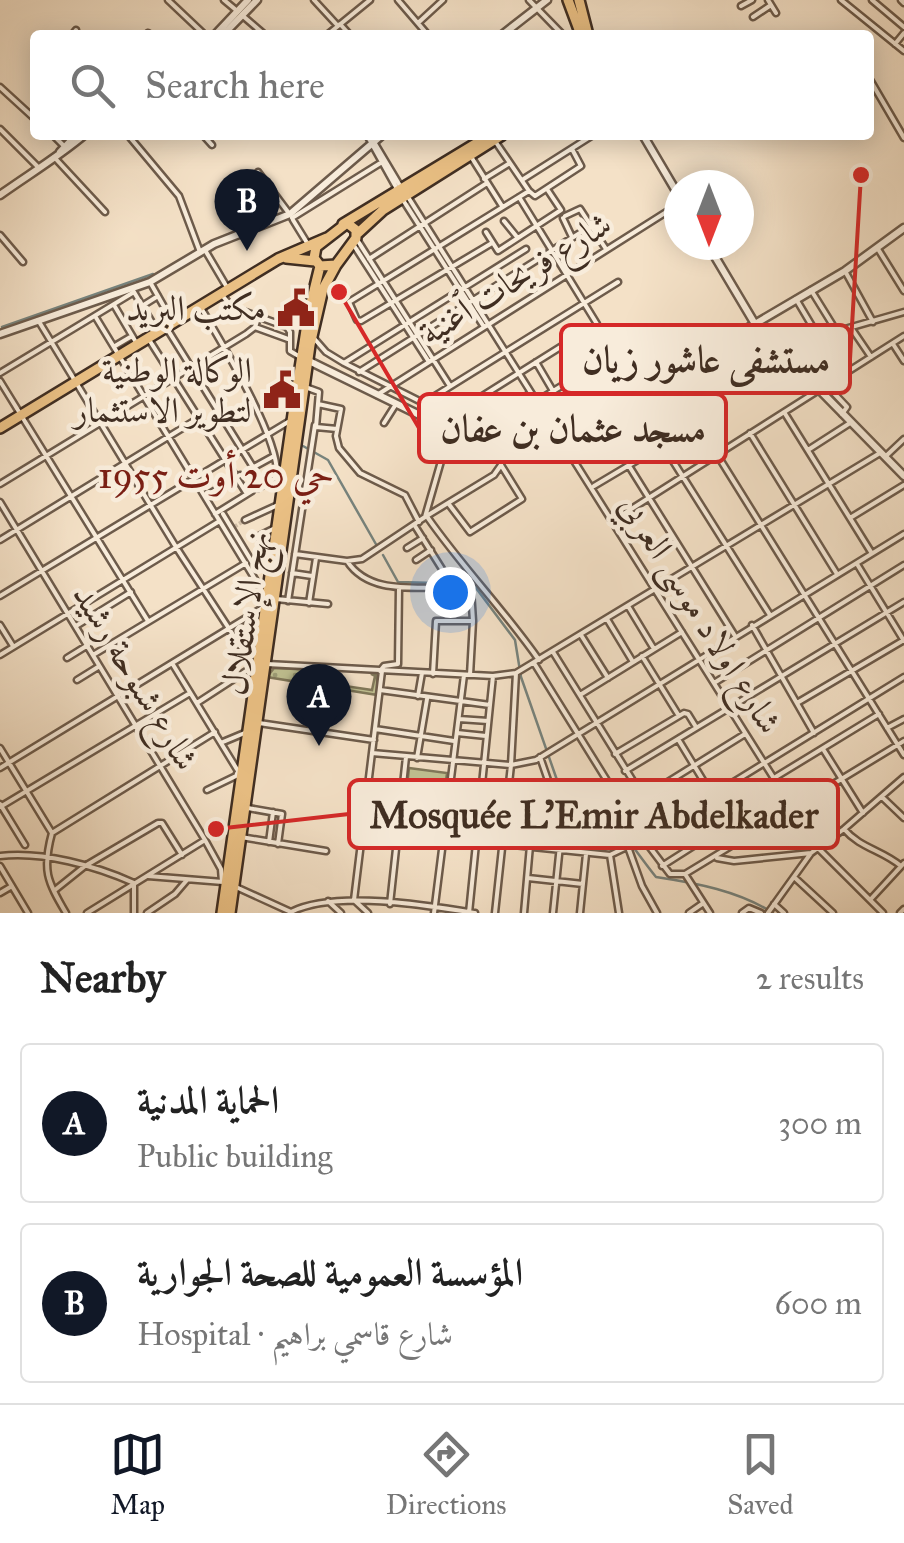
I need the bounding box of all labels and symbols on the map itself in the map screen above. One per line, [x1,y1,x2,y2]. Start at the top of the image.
pin: B [214,168,280,251]
north arrow [664,170,754,260]
street label: شارع فريحات ٱغنية [411,201,623,361]
place label: مكتب البريد [126,287,266,331]
public building icon: مكتب البريد [275,287,317,329]
callout: مستشفى عاشور زيان [561,325,850,393]
text: مستشفى عاشور زيان [582,336,830,388]
place label: الوكالة الوطنية لتطوير الاستثمار [71,349,252,432]
public building icon: الوكالة الوطنية لتطوير الاستثمار [261,369,303,411]
callout: مسجد عثمان بن عفان [419,394,726,462]
text: مسجد عثمان بن عفان [440,405,706,451]
district label: حي 20 أوت 1955 [98,449,334,506]
street label: شارع اولاد موسى العربي [604,487,791,745]
street label: نهج الإستقلال [213,528,287,699]
your location [425,567,476,618]
street label: شارع شبوحة رشيد [57,576,208,782]
pin: A [286,664,352,746]
callout: Mosquée L'Emir Abdelkader [349,780,838,848]
text: Mosquée L'Emir Abdelkader [370,792,819,838]

